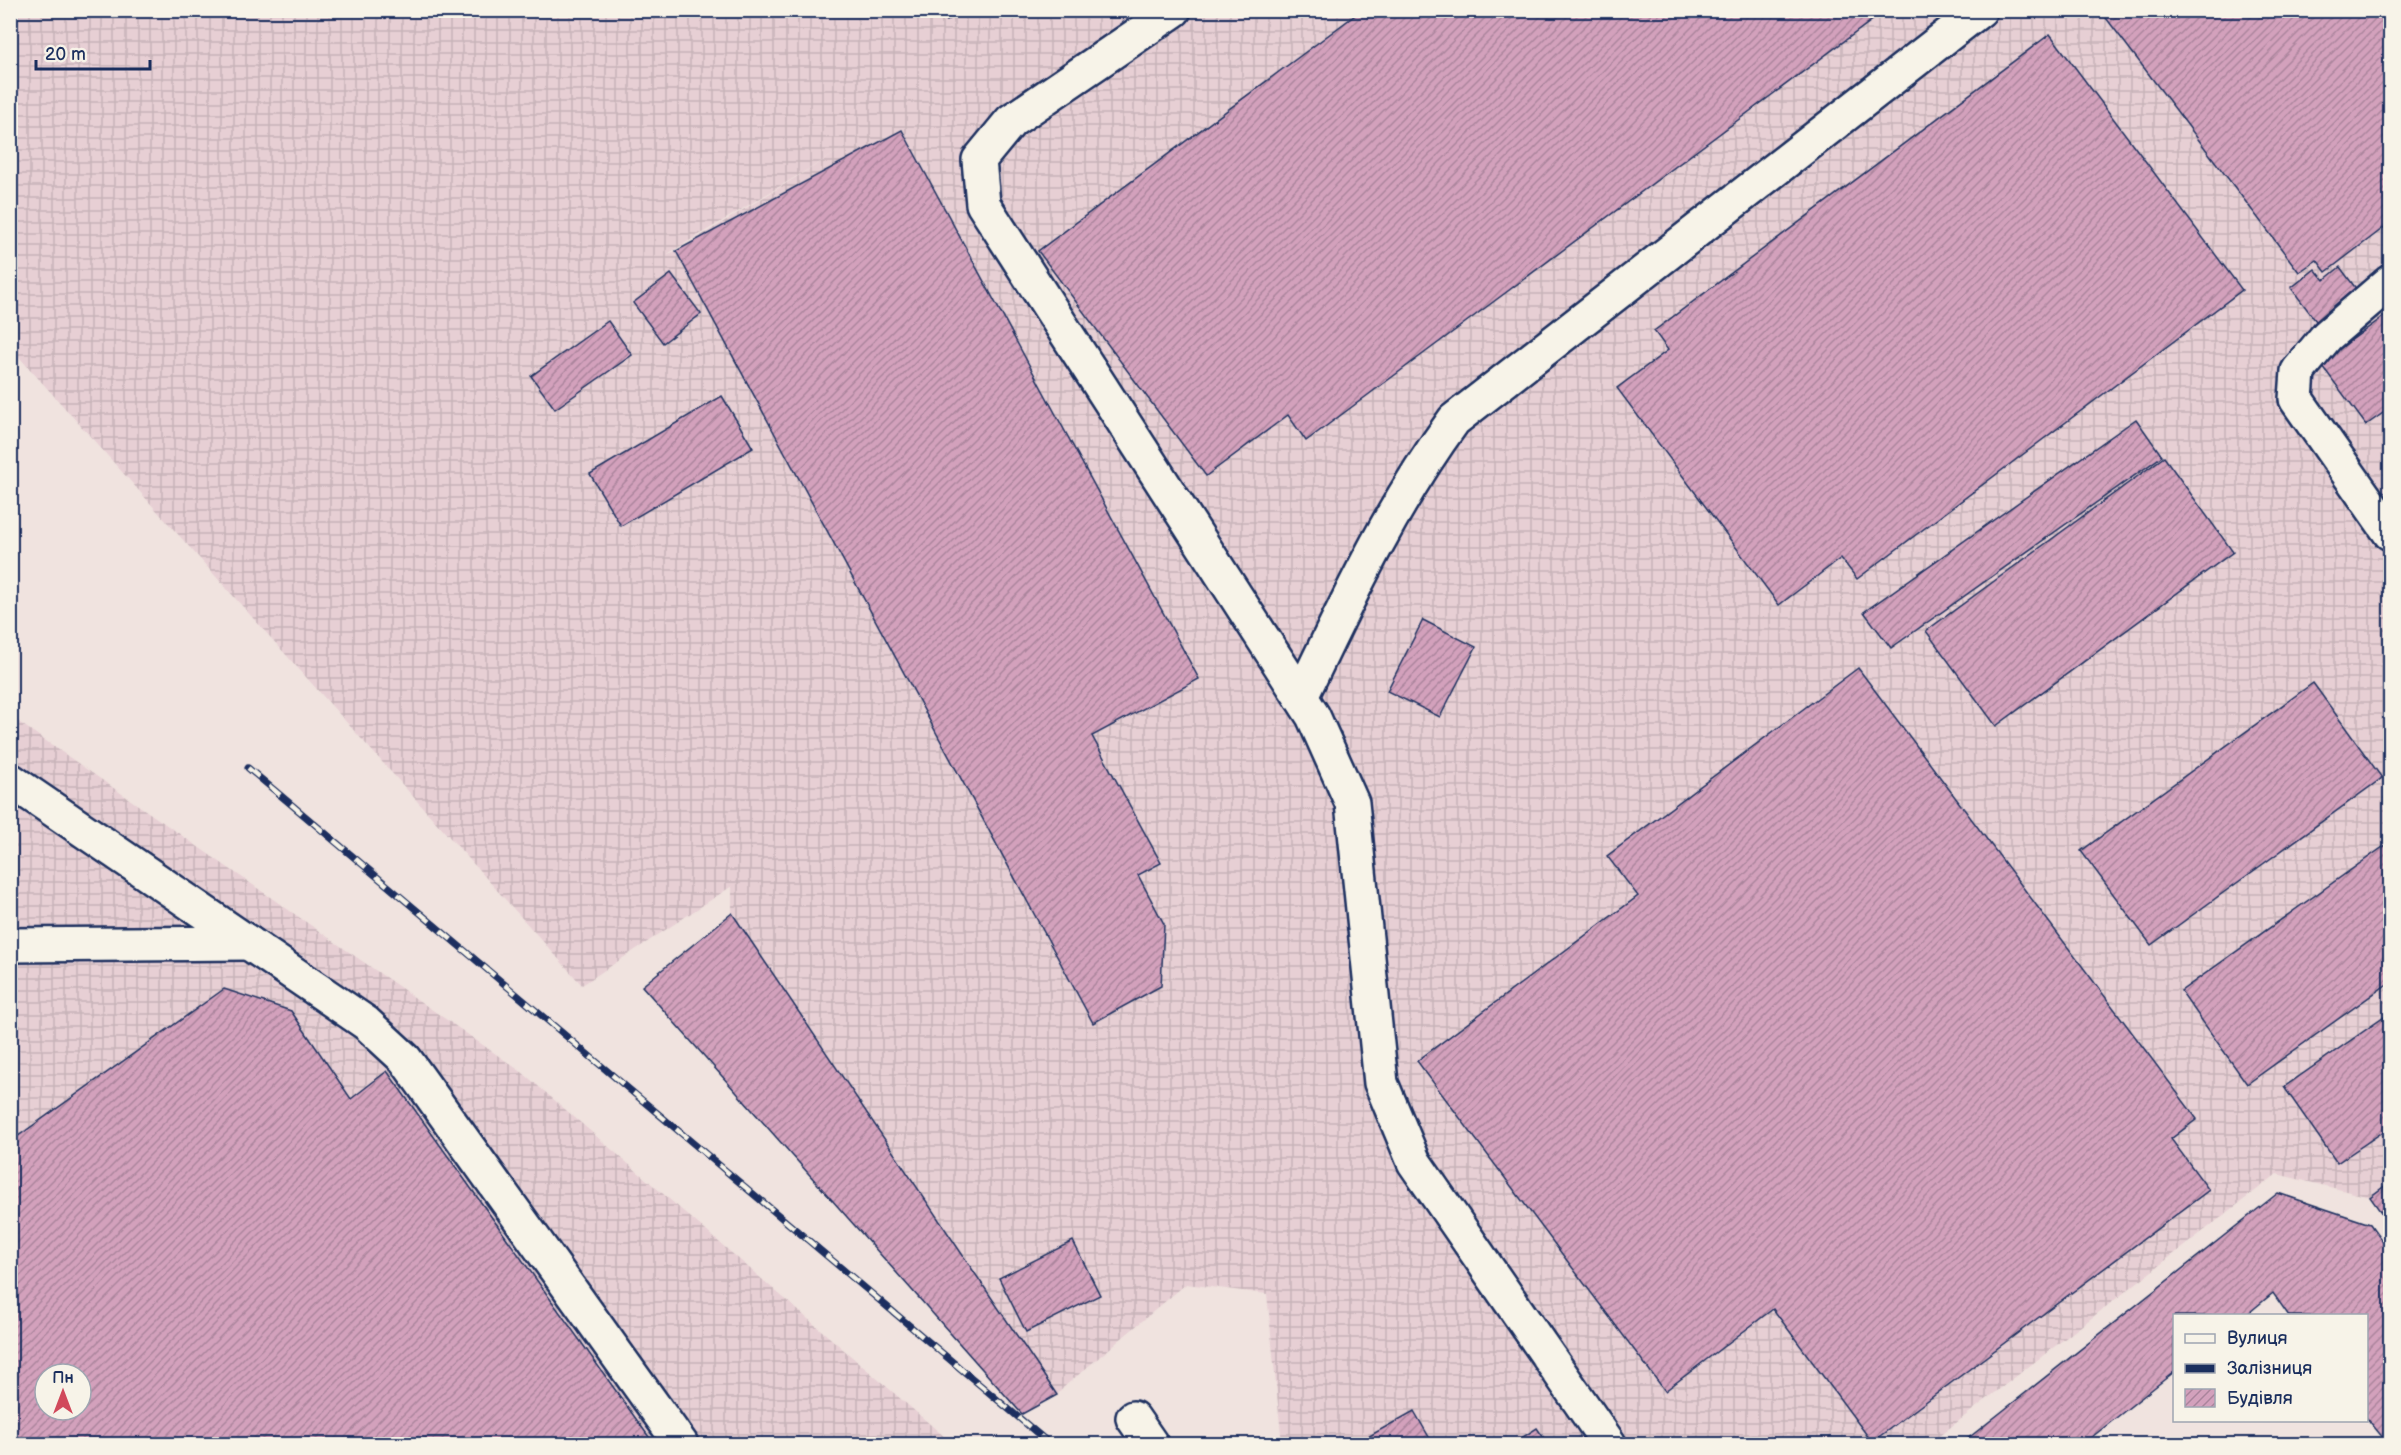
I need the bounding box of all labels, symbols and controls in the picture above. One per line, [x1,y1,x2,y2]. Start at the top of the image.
scale bar [36,33,150,71]
text: 20 m [45,44,86,65]
legend [2173,1314,2368,1422]
text: Вулиця [2227,1328,2288,1349]
text: Залізниця [2227,1358,2312,1379]
north arrow [33,1362,93,1422]
text: Пн [52,1369,74,1388]
text: Будівля [2227,1388,2293,1409]

